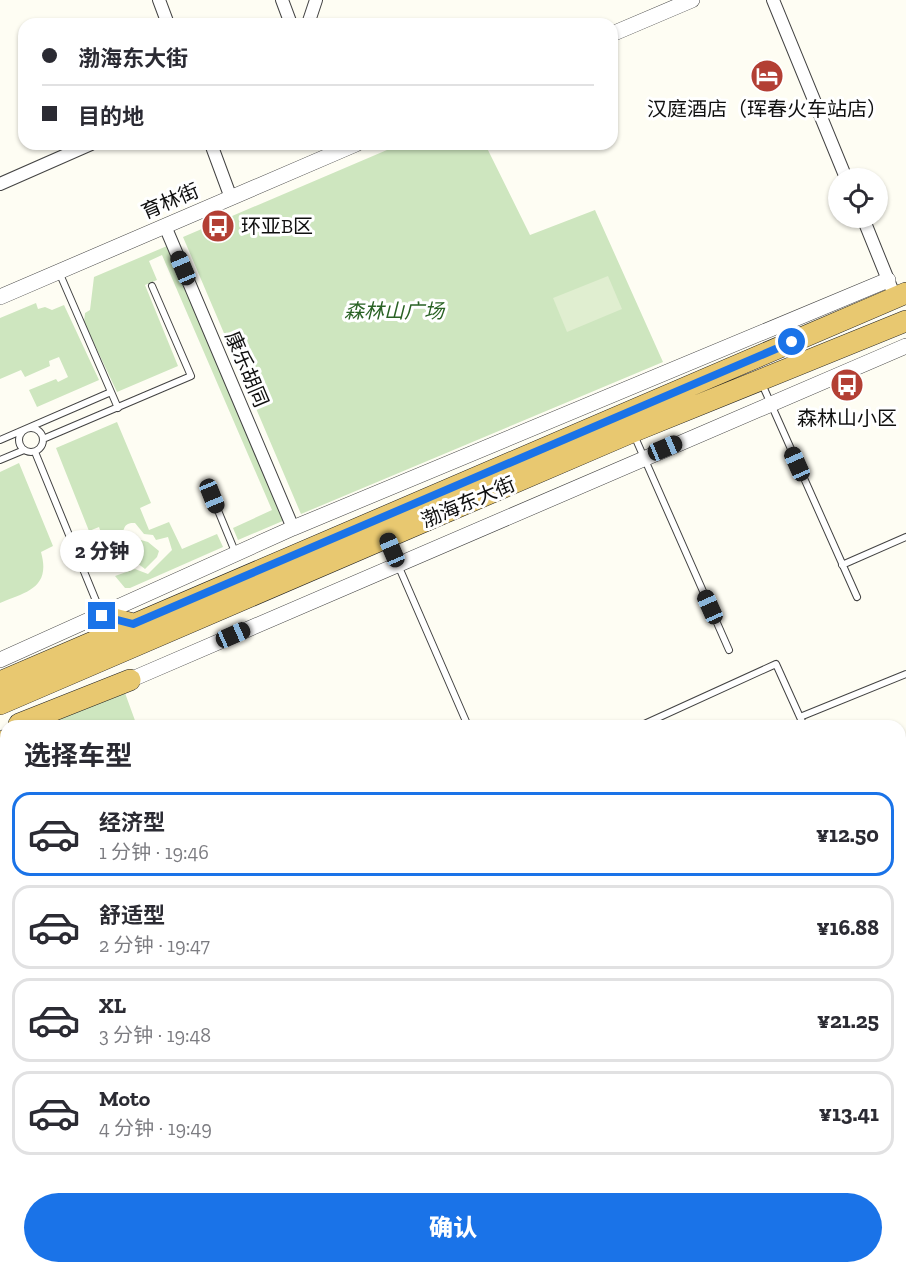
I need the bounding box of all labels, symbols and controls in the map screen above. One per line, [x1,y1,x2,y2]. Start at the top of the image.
text: 渤海东大街 [78,45,188,72]
hotel icon: 汉庭酒店（珲春火车站店） [749,58,785,94]
place label: 汉庭酒店（珲春火车站店） [647,97,887,121]
text: 目的地 [78,103,144,130]
map controls [828,168,888,228]
button: locate [828,168,888,228]
street label: 育林街 [138,178,202,224]
bus stop icon: 环亚B区 [200,208,236,244]
place label: 环亚B区 [241,214,313,238]
car [168,248,198,288]
park label: 森林山广场 [344,299,446,323]
street label: 康乐胡同 [220,327,274,411]
route start [778,328,805,355]
bus stop icon: 森林山小区 [829,367,865,403]
place label: 森林山小区 [797,406,897,430]
car [645,433,685,463]
car [781,444,813,484]
street label: 渤海东大街 [417,471,519,533]
car [197,476,227,516]
callout: 2 分钟 [60,529,144,571]
car [377,530,407,570]
text: 2 分钟 [75,539,129,563]
car [694,587,726,627]
route end [88,602,115,629]
car [213,619,253,651]
text: 选择车型 [24,740,132,772]
icon: car [27,807,81,861]
text: 经济型 [99,809,165,836]
text: ¥12.50 [816,821,879,848]
text: 1 分钟 · 19:46 [99,840,209,864]
icon: car [27,900,81,954]
text: 舒适型 [99,902,165,929]
text: ¥16.88 [816,914,879,941]
text: 2 分钟 · 19:47 [99,933,210,957]
text: XL [99,992,126,1019]
icon: car [27,993,81,1047]
text: ¥21.25 [817,1007,879,1034]
text: 3 分钟 · 19:48 [99,1023,211,1047]
text: Moto [99,1085,150,1112]
icon: car [27,1086,81,1140]
text: ¥13.41 [819,1100,879,1127]
text: 4 分钟 · 19:49 [99,1116,212,1140]
button: 确认 [24,1193,882,1262]

